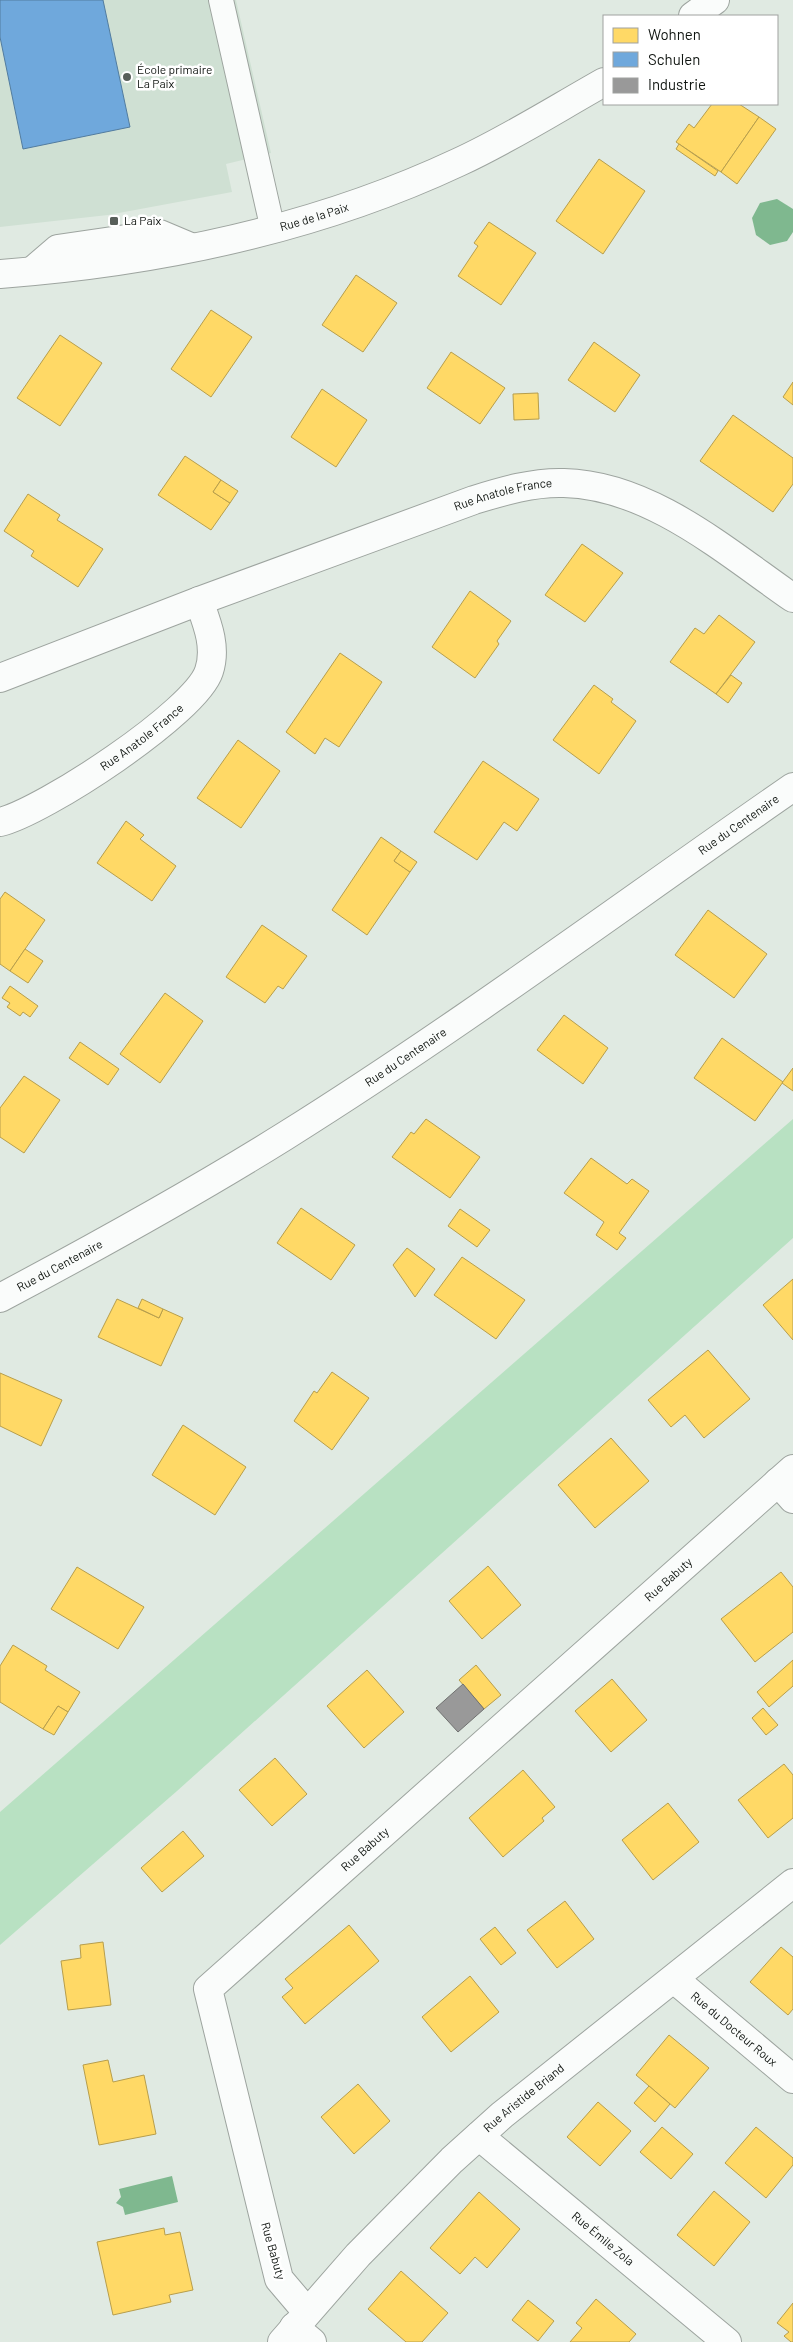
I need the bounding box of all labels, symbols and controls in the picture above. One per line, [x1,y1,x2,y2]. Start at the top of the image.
legend [603,15,778,105]
text: Wohnen [648,25,701,43]
text: Schulen [648,50,700,68]
place label: École primaire La Paix [137,62,212,90]
marker: École primaire La Paix [121,71,133,83]
text: Industrie [648,75,706,93]
street label: Rue de la Paix [278,199,350,233]
place label: La Paix [124,213,162,227]
marker: La Paix [108,215,120,227]
street label: Rue Anatole France [452,475,553,513]
street label: Rue Anatole France [97,700,186,773]
street label: Rue du Centenaire [695,791,781,857]
street label: Rue du Centenaire [362,1024,449,1089]
street label: Rue du Centenaire [14,1236,105,1294]
street label: Rue Babuty [641,1554,695,1604]
street label: Rue Babuty [338,1823,391,1874]
street label: Rue du Docteur Roux [688,1988,780,2069]
street label: Rue Aristide Briand [480,2060,566,2134]
street label: Rue Émile Zola [570,2208,637,2268]
street label: Rue Babuty [259,2220,289,2281]

